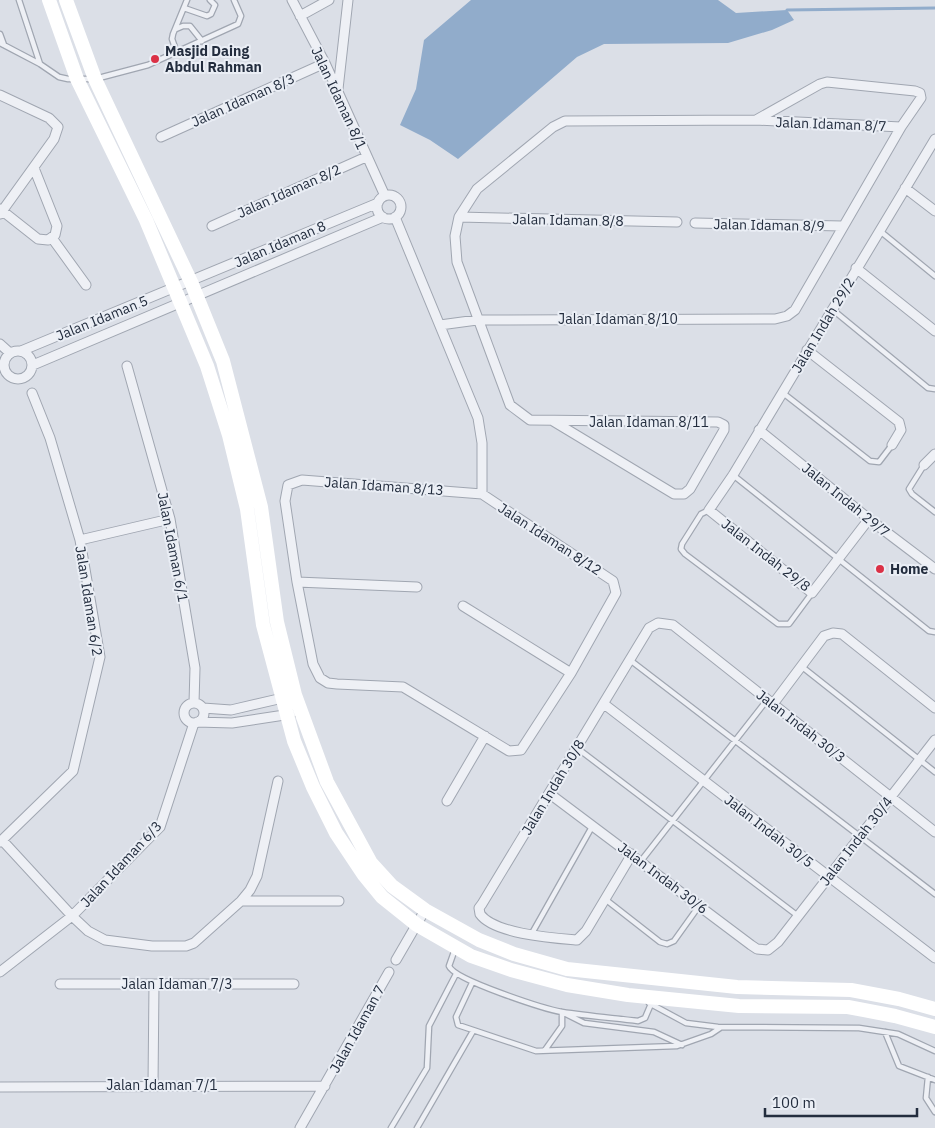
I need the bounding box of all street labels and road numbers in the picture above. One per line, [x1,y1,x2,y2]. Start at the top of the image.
street label: Jalan Idaman 8/1 [307,44,371,152]
street label: Jalan Idaman 8/3 [188,69,298,131]
street label: Jalan Idaman 8/7 [775,113,887,135]
street label: Jalan Idaman 8/2 [234,160,344,222]
street label: Jalan Idaman 8/8 [512,210,624,230]
street label: Jalan Idaman 8/9 [713,215,825,235]
street label: Jalan Idaman 8 [232,217,328,271]
street label: Jalan Indah 29/2 [787,274,859,376]
street label: Jalan Idaman 5 [53,291,151,345]
street label: Jalan Idaman 8/10 [558,310,678,328]
street label: Jalan Idaman 8/11 [589,413,709,431]
street label: Jalan Indah 29/7 [798,459,894,541]
street label: Jalan Idaman 8/13 [324,473,444,499]
street label: Jalan Idaman 6/1 [154,491,192,603]
street label: Jalan Idaman 8/12 [495,499,605,579]
street label: Jalan Indah 29/8 [718,515,814,595]
street label: Jalan Idaman 6/2 [71,545,107,657]
street label: Jalan Indah 30/3 [753,686,849,766]
street label: Jalan Indah 30/8 [517,736,589,838]
street label: Jalan Indah 30/5 [721,791,817,871]
street label: Jalan Indah 30/4 [816,793,896,889]
street label: Jalan Idaman 6/3 [76,817,166,911]
street label: Jalan Indah 30/6 [614,838,712,918]
street label: Jalan Idaman 7/3 [121,975,233,993]
street label: Jalan Idaman 7 [325,982,389,1076]
street label: Jalan Idaman 7/1 [106,1076,218,1094]

